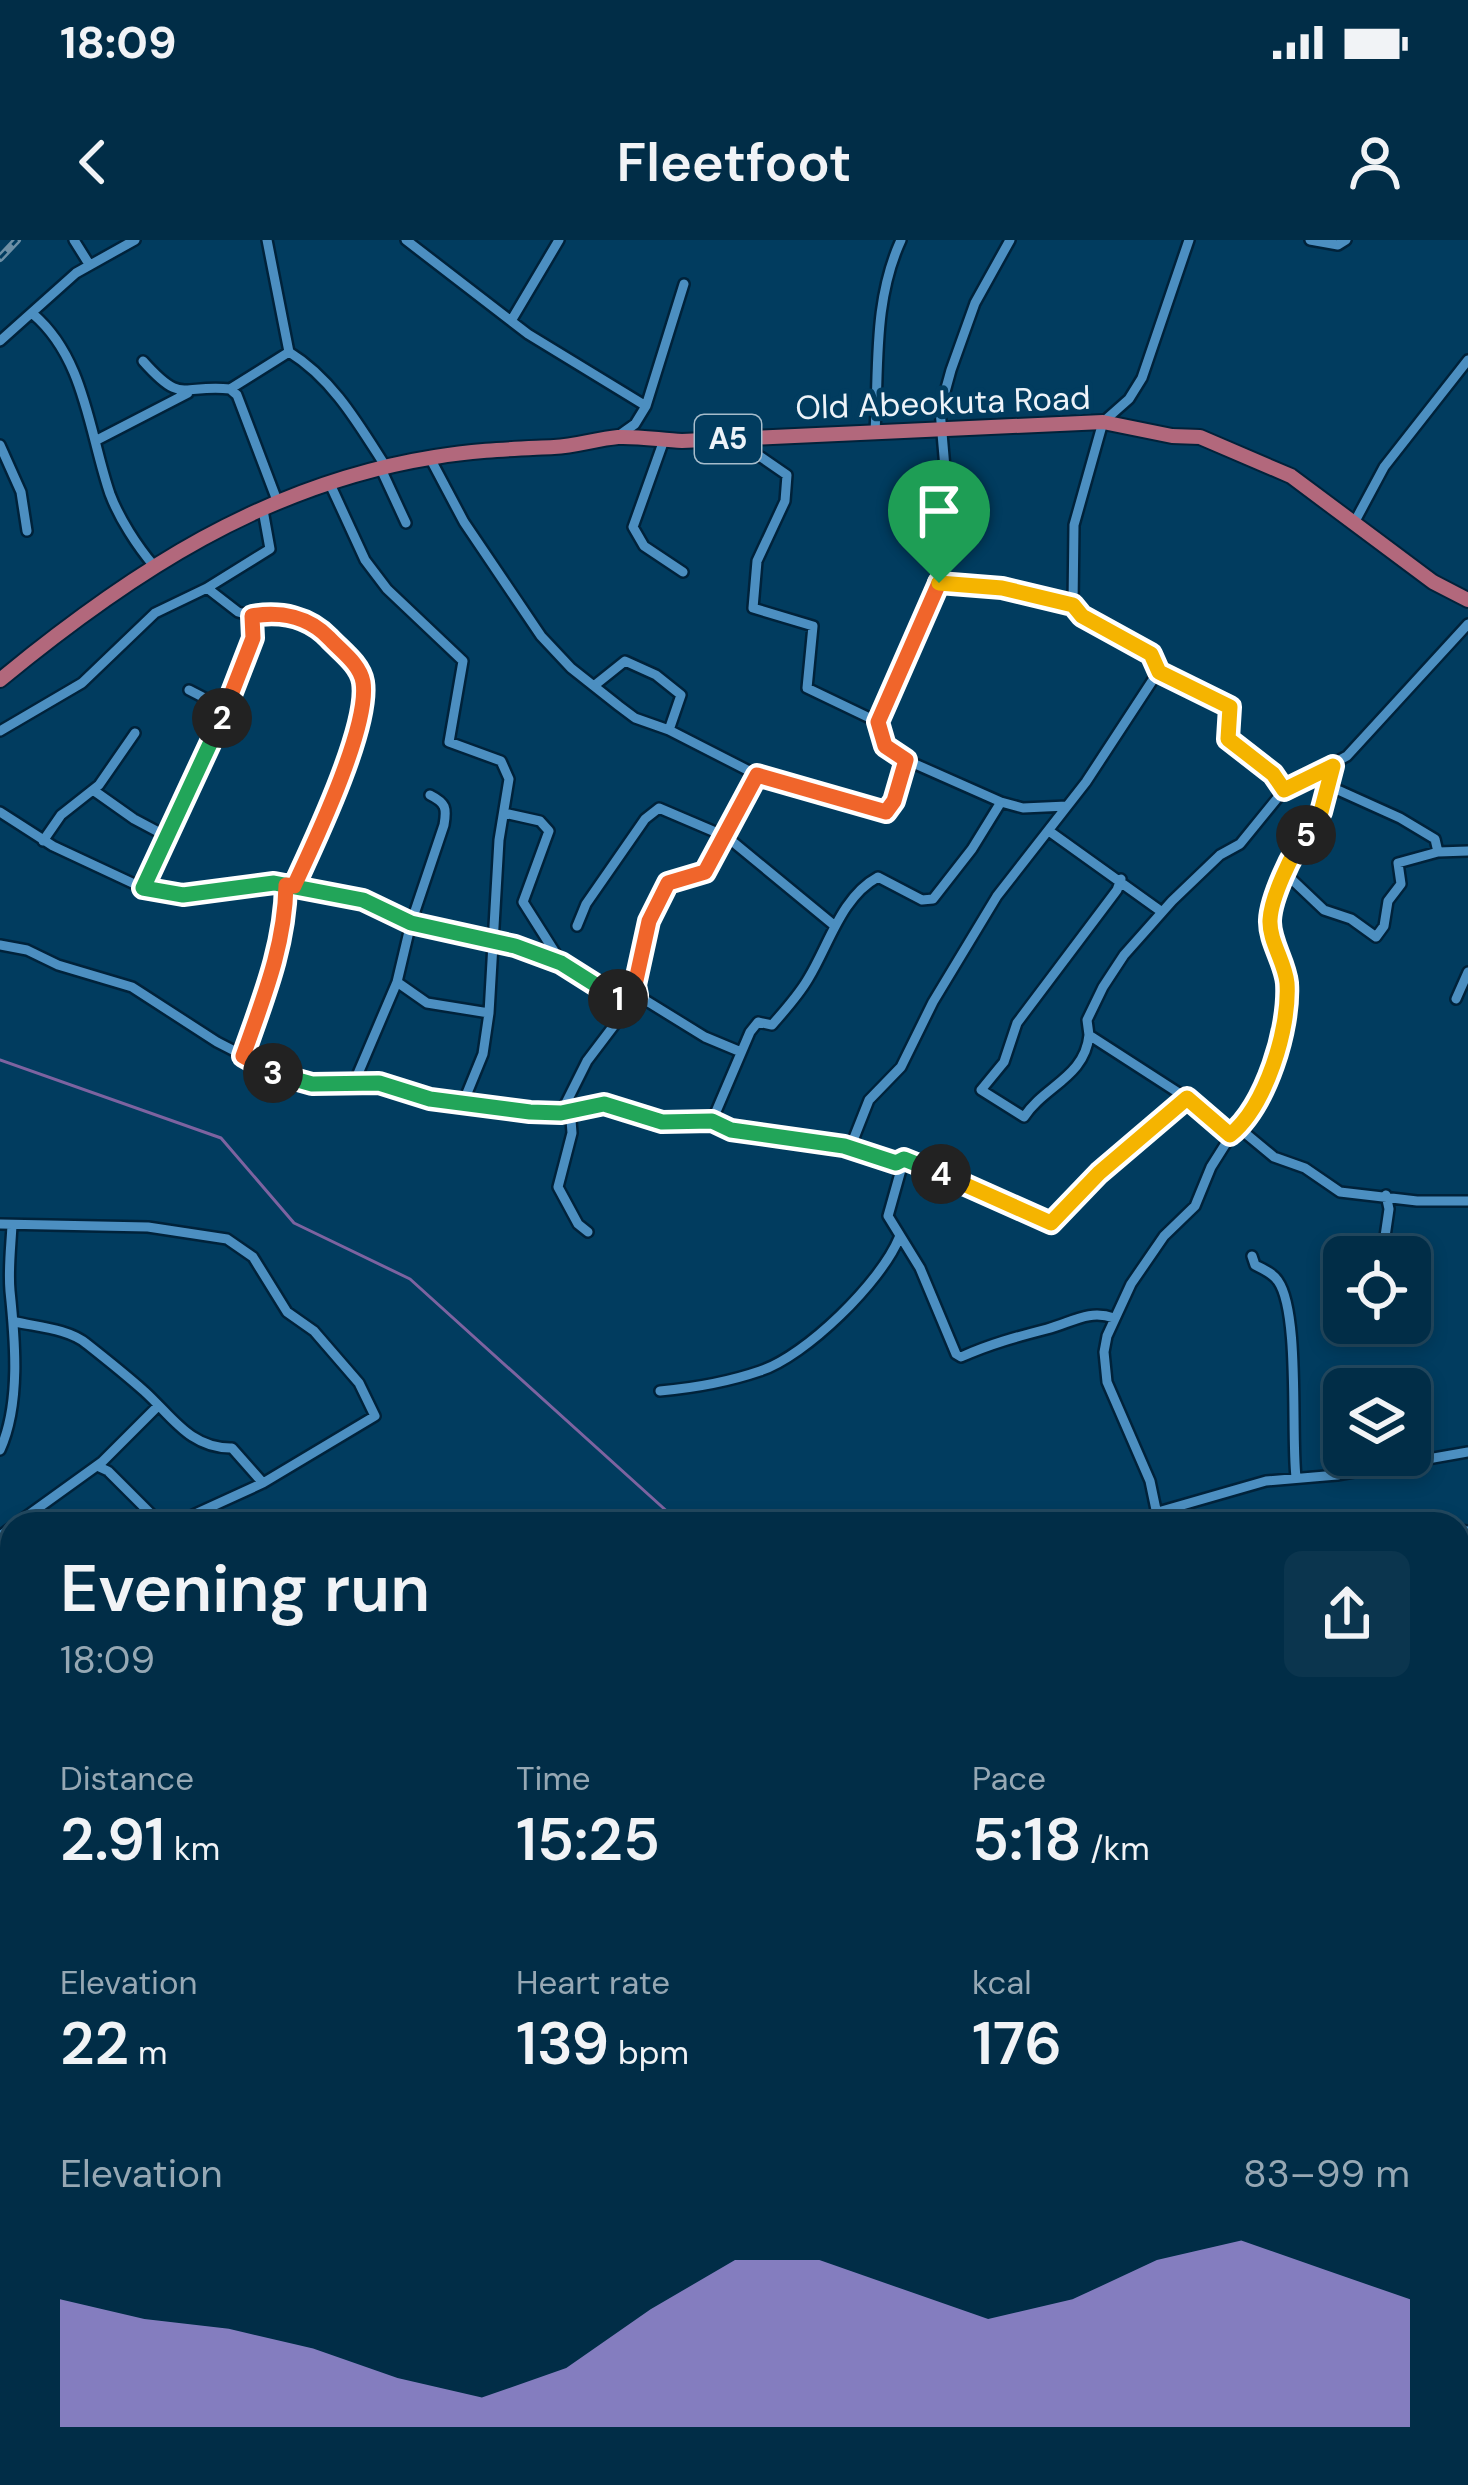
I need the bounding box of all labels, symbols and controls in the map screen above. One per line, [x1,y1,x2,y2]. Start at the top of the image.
text: 18:09 [60,13,177,72]
text: Fleetfoot [616,127,852,198]
icon: back [60,129,126,195]
icon: person [1342,129,1408,195]
street label: Old Abeokuta Road [795,376,1091,429]
road number: A5 [695,415,761,463]
pin [888,460,990,583]
icon: arrive [906,478,972,544]
pin: 2 [192,688,252,748]
text: 2 [212,696,232,739]
pin: 5 [1276,805,1336,865]
text: 5 [1296,813,1316,856]
pin: 1 [588,969,648,1029]
text: 1 [612,977,624,1020]
pin: 3 [243,1043,303,1103]
text: 3 [263,1051,283,1094]
pin: 4 [911,1144,971,1204]
text: 4 [930,1152,952,1195]
map controls [1323,1236,1431,1476]
button: locate [1323,1236,1431,1344]
button: layers [1323,1368,1431,1476]
text: Evening run [60,1546,430,1631]
button: share [1284,1551,1410,1677]
text: 18:09 [60,1634,155,1685]
text: Distance [60,1757,194,1800]
text: Time [516,1757,591,1800]
text: Pace [972,1757,1046,1800]
text: 2.91 [60,1800,165,1879]
text: 15:25 [516,1800,660,1879]
text: 5:18 [972,1800,1082,1879]
text: km [165,1827,220,1870]
text: /km [1082,1827,1150,1870]
text: Elevation [60,1961,198,2004]
text: Heart rate [516,1961,670,2004]
text: kcal [972,1961,1032,2004]
text: 22 [60,2004,129,2083]
text: 139 [516,2004,609,2083]
text: 176 [972,2004,1062,2083]
text: m [129,2031,167,2074]
text: bpm [609,2031,689,2074]
text: Elevation [60,2148,223,2199]
text: 83–99 m [1243,2148,1410,2199]

